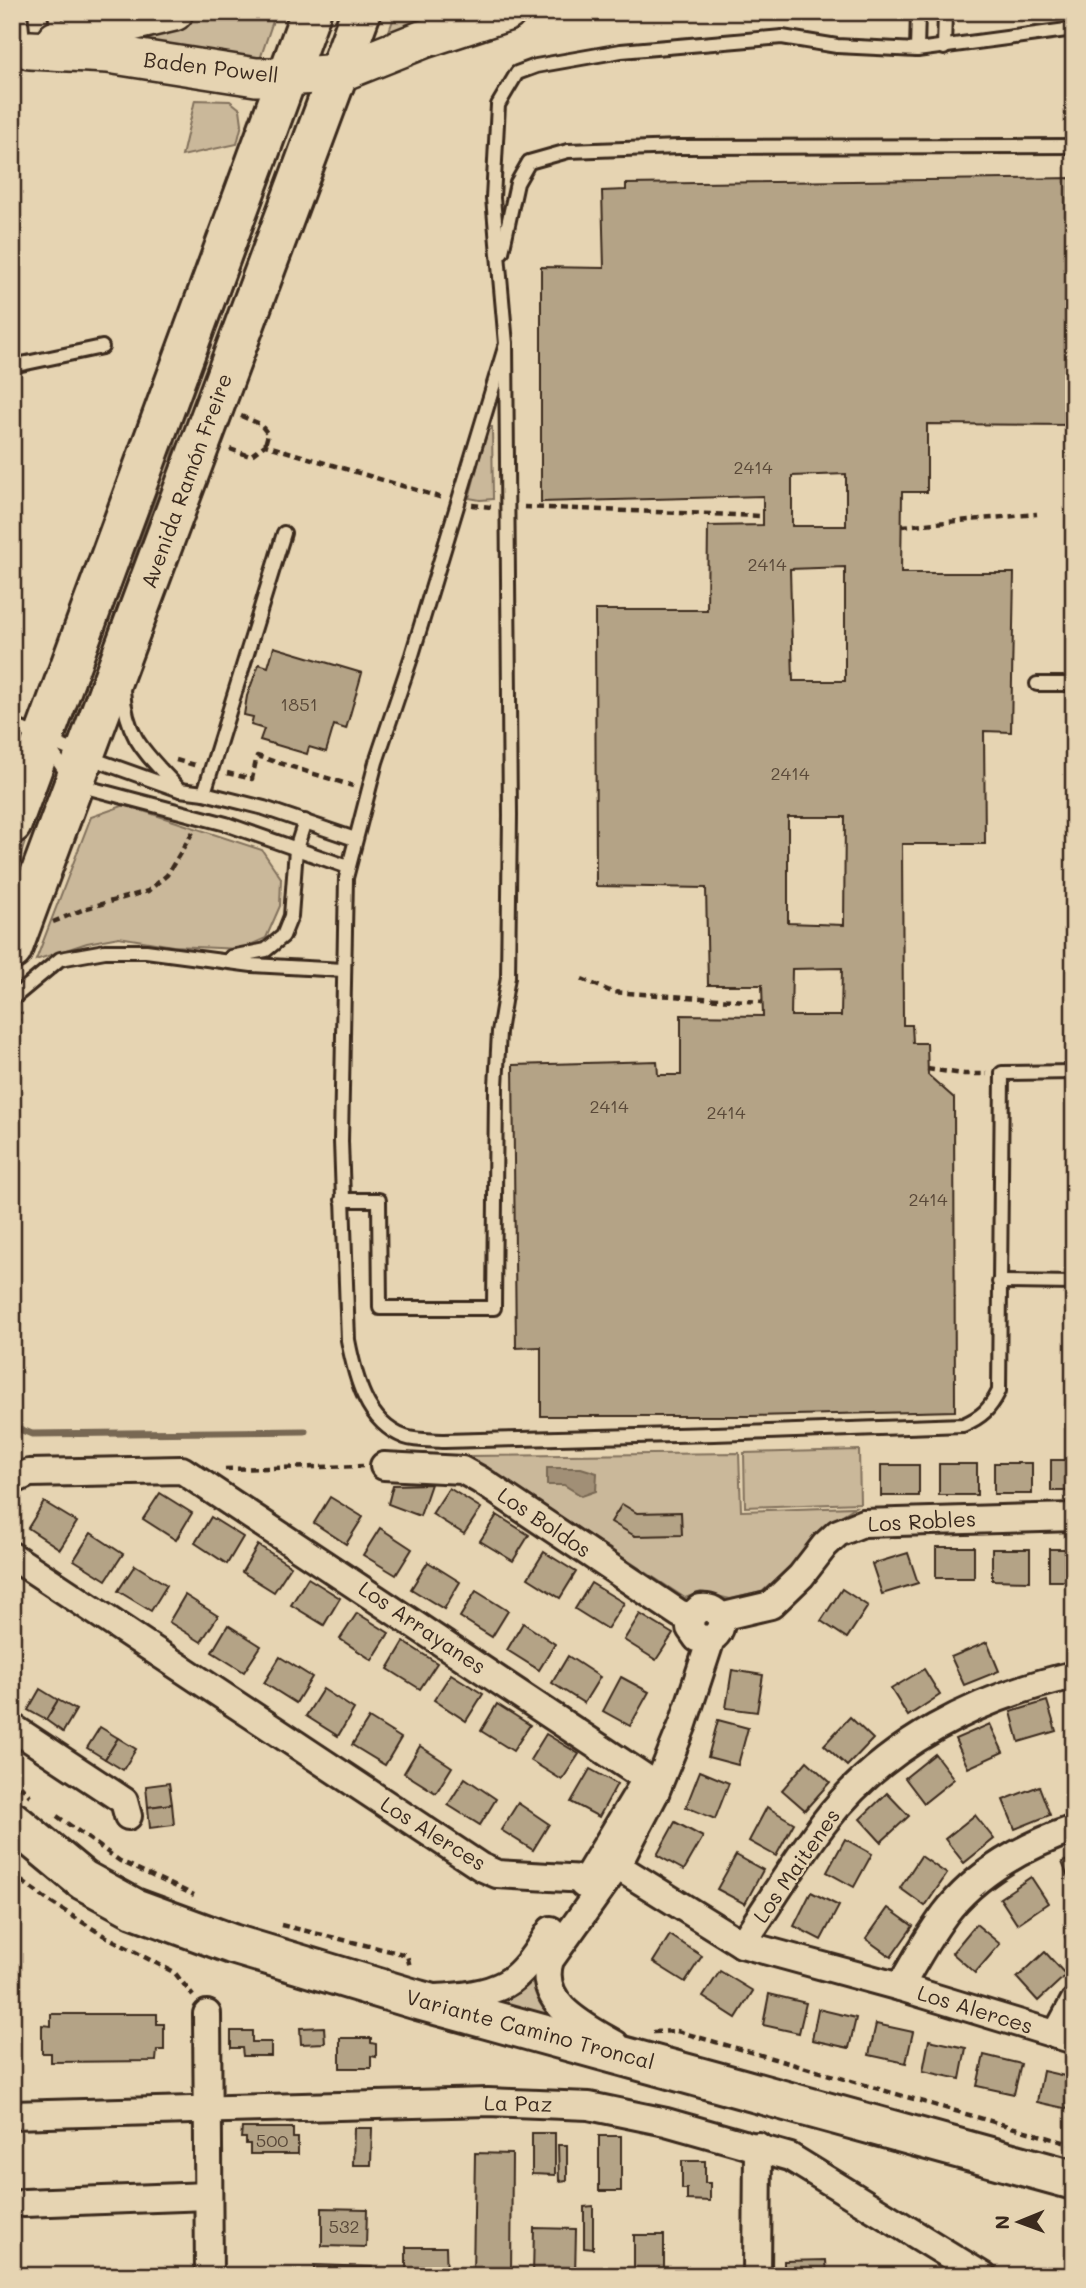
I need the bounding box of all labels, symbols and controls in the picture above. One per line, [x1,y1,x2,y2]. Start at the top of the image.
street label: Baden Powell [142,45,280,88]
street label: Avenida Ramón Freire [134,369,237,592]
house number: 2414 [733,455,773,479]
house number: 2414 [747,552,787,576]
house number: 1851 [280,692,318,716]
house number: 2414 [770,761,810,785]
house number: 2414 [589,1094,629,1118]
house number: 2414 [706,1100,746,1124]
house number: 2414 [908,1187,948,1211]
street label: Los Boldos [493,1481,597,1563]
street label: Los Robles [867,1504,977,1537]
street label: Los Arrayanes [354,1574,492,1679]
street label: Los Alerces [376,1790,492,1876]
street label: Los Maitenes [746,1803,845,1928]
street label: Los Alerces [914,1978,1036,2039]
street label: Variante Camino Troncal [403,1982,658,2075]
street label: La Paz [484,2088,552,2117]
house number: 500 [256,2128,288,2152]
north arrow [984,2186,1054,2256]
house number: 532 [328,2214,360,2238]
text: N [989,2215,1014,2230]

